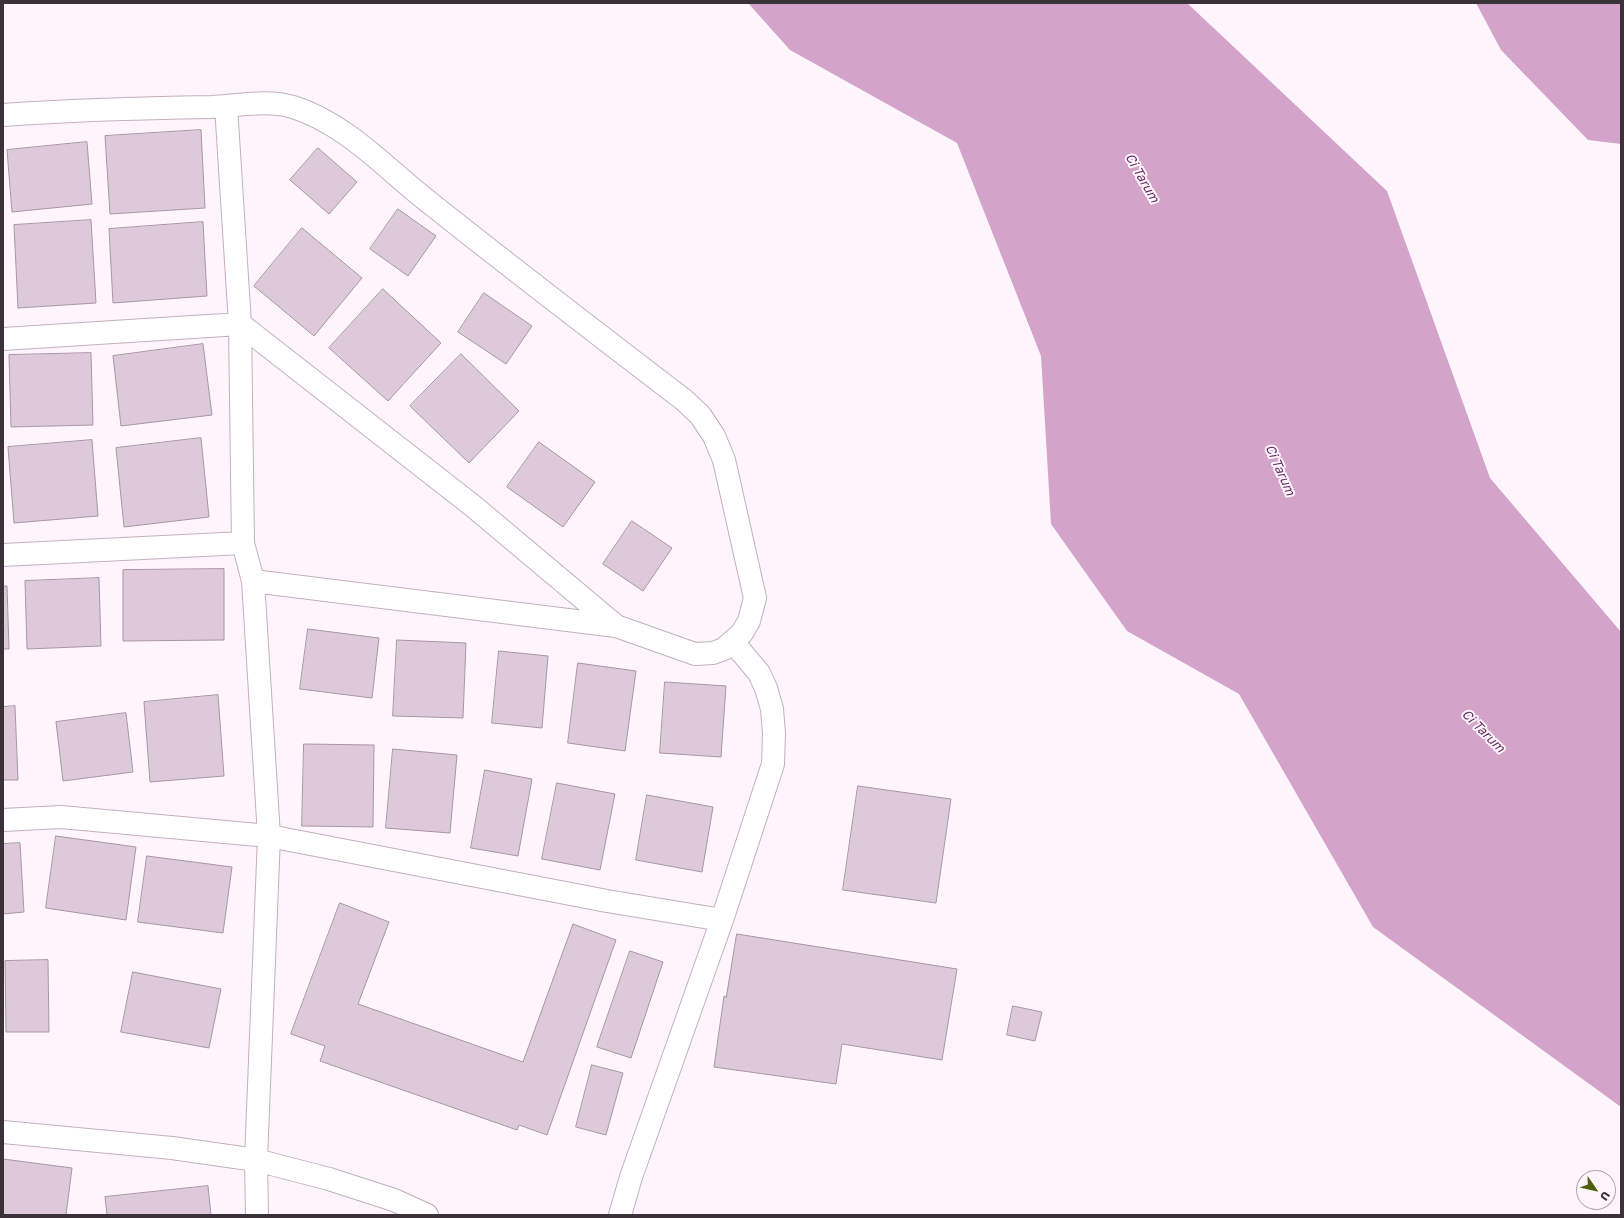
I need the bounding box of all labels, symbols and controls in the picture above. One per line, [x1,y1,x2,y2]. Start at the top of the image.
water label: Ci Tarum [1122,151,1162,205]
water label: Ci Tarum [1262,442,1298,498]
water label: Ci Tarum [1458,706,1508,756]
north arrow [1576,1170,1616,1210]
text: U [1598,1189,1613,1203]

